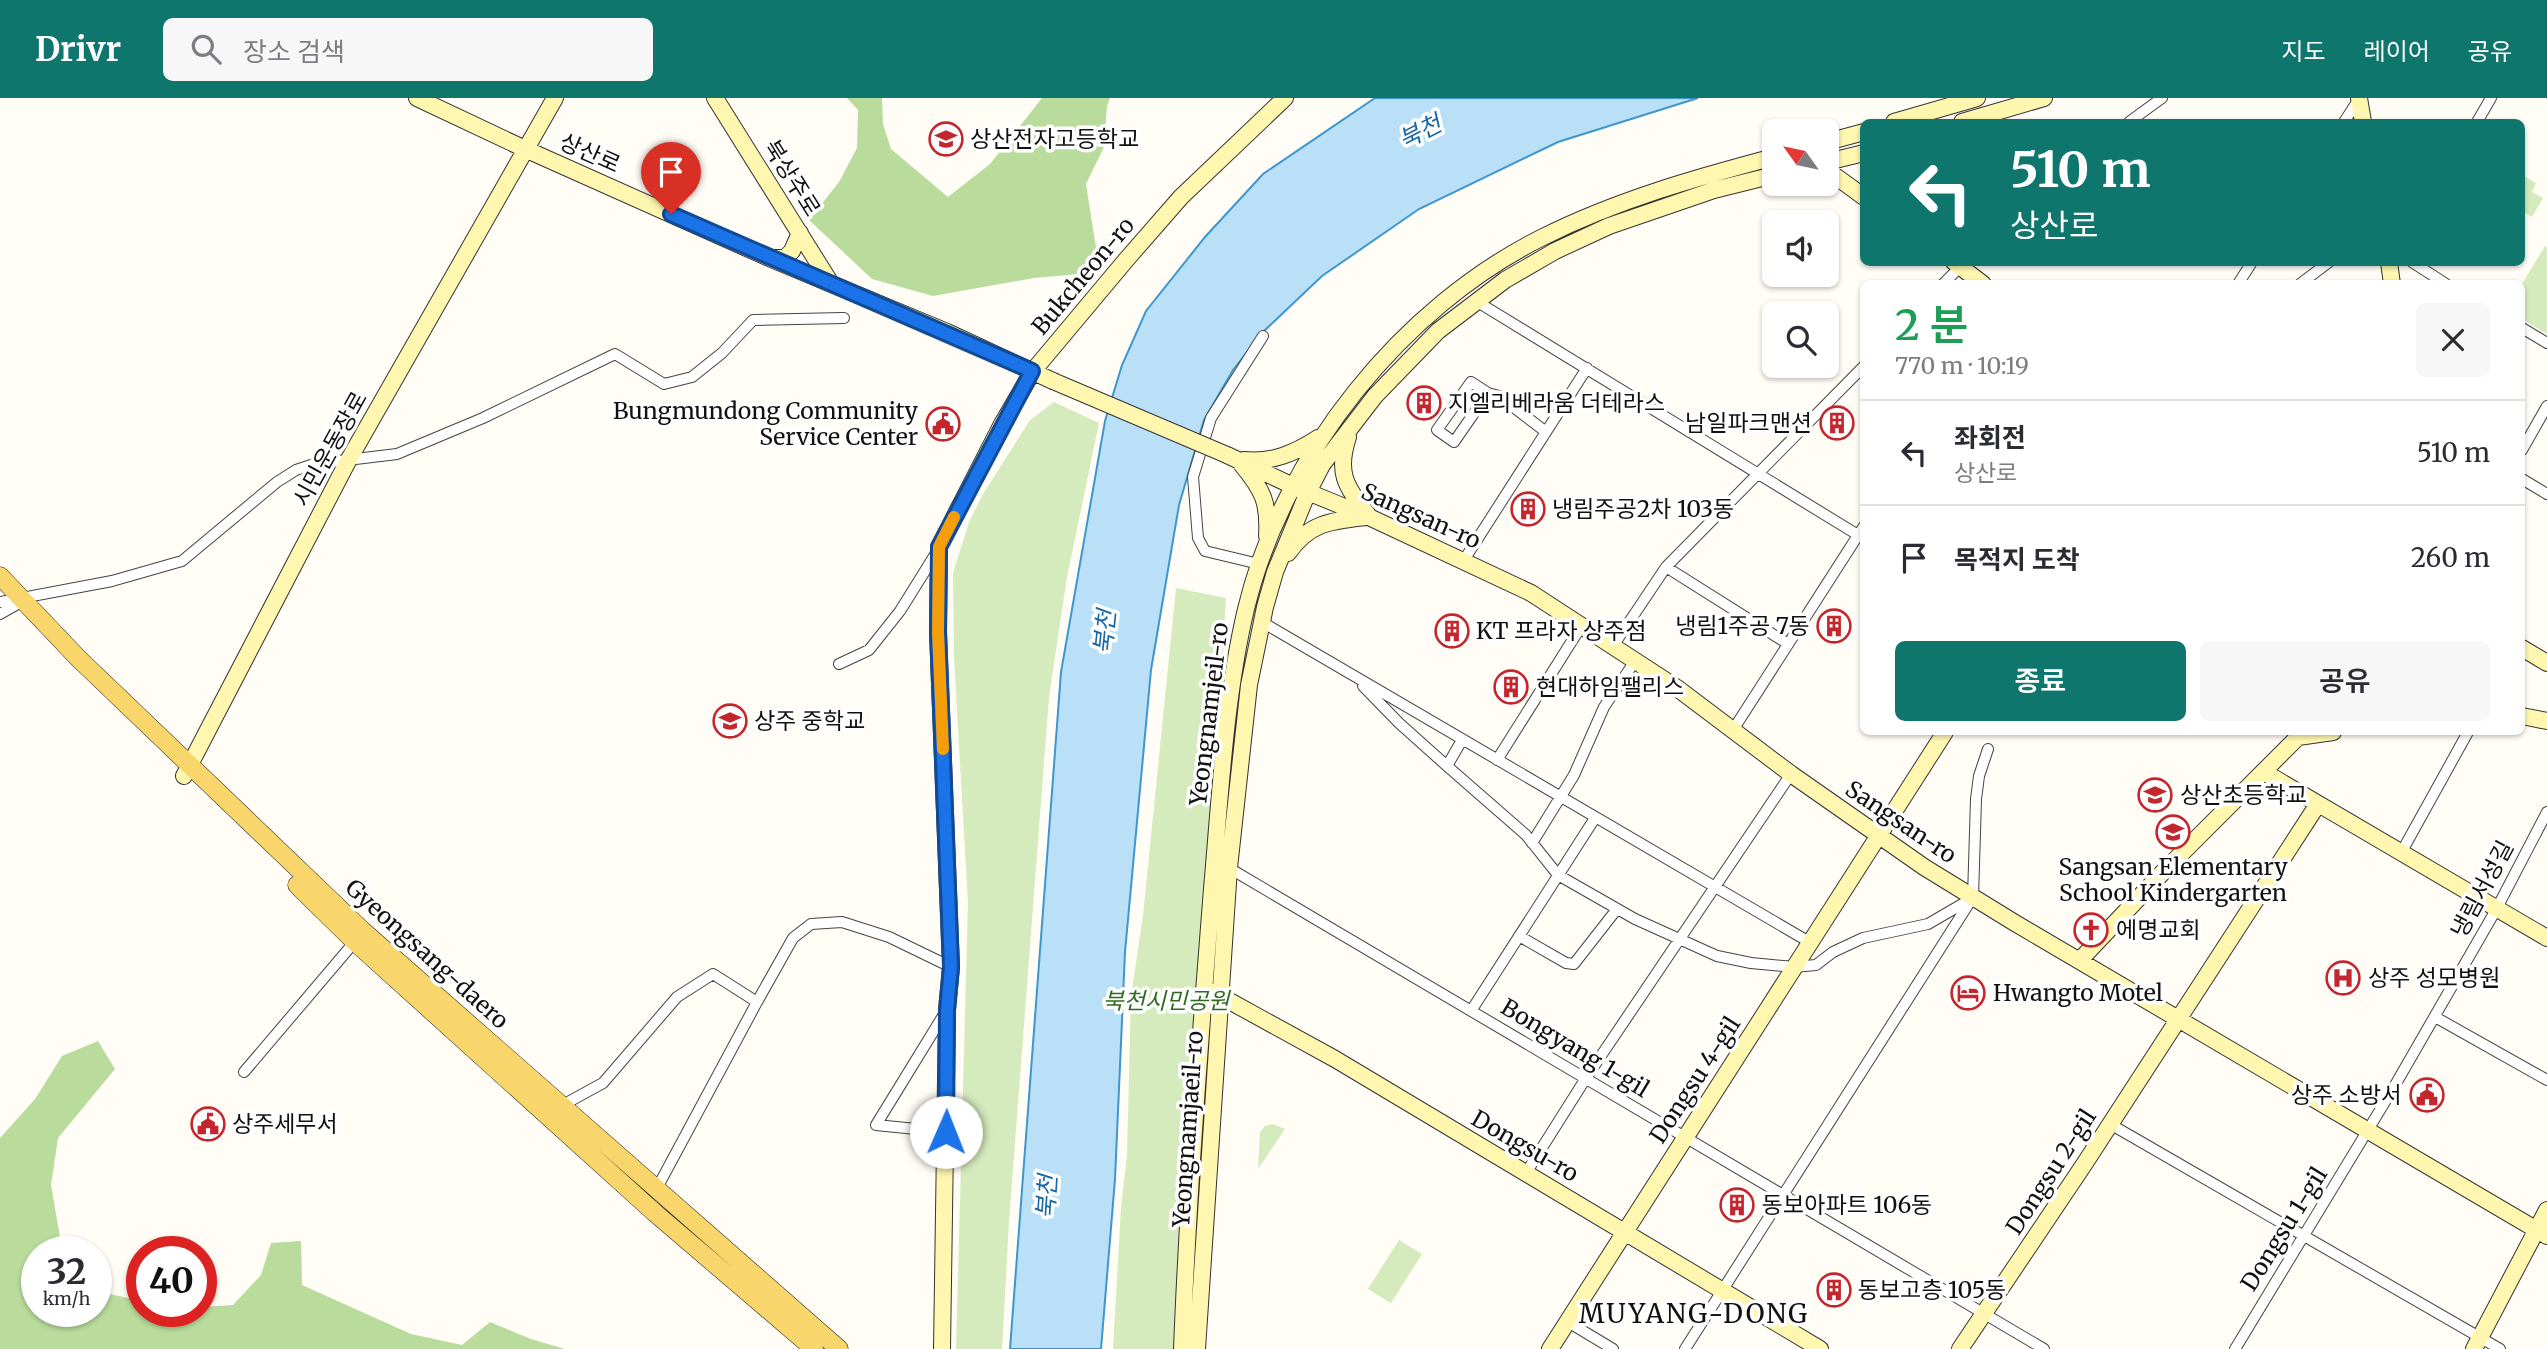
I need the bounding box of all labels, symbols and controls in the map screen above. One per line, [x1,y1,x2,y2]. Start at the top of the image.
search box [163,18,653,81]
text: Drivr [35,29,121,70]
icon: search [187,30,225,68]
text: 장소 검색 [243,35,345,68]
text: 지도 [2281,36,2326,67]
text: 레이어 [2364,36,2430,67]
text: 공유 [2468,36,2512,67]
water label: 북천 [1393,106,1449,155]
north arrow [1762,119,1839,196]
map controls [1762,119,1839,378]
school or university icon: 상산전자고등학교 [927,120,965,158]
place label: 상산전자고등학교 [970,124,1139,153]
street label: 상산로 [555,126,625,179]
street label: 북상주로 [758,134,827,221]
text: 510 m [2010,139,2150,200]
pin [641,142,701,214]
icon: left [1895,147,1986,238]
icon: arrive [652,153,690,191]
text: 상산로 [2010,206,2098,246]
button: sound [1762,210,1839,287]
street label: Bukcheon-ro [1025,211,1140,340]
text: 2 분 [1895,299,1968,351]
button: search [1762,301,1839,378]
button: close [2416,303,2490,377]
text: 770 m · 10:19 [1895,351,2029,380]
building icon: 지엘리베라움 더테라스 [1405,384,1443,422]
street label: 시민운동장로 [286,386,373,511]
place label: 지엘리베라움 더테라스 [1448,388,1665,417]
place label: Bungmundong Community Service Center [613,396,919,451]
building icon: 남일파크맨션 [1818,404,1856,442]
public building icon: Bungmundong Community Service Center [924,405,962,443]
place label: 남일파크맨션 [1685,408,1812,437]
text: 좌회전 [1954,421,2026,454]
icon: left [1895,434,1933,472]
text: 510 m [2417,436,2490,469]
text: 상산로 [1954,458,2017,487]
street label: Sangsan-ro [1357,476,1485,555]
building icon: 냉림주공2차 103동 [1509,490,1547,528]
place label: 냉림주공2차 103동 [1552,494,1734,523]
icon: arrive [1895,539,1933,577]
text: 260 m [2411,541,2490,574]
text: 목적지 도착 [1954,543,2080,576]
water label: 북천 [1087,605,1123,656]
building icon: 냉림1주공 7동 [1815,607,1853,645]
place label: 냉림1주공 7동 [1675,611,1810,640]
building icon: KT 프라자 상주점 [1433,612,1471,650]
place label: KT 프라자 상주점 [1476,616,1646,645]
street label: Yeongnamjeil-ro [1183,621,1234,808]
button: 종료 [1895,641,2186,721]
button: 공유 [2200,641,2490,721]
building icon: 현대하임팰리스 [1492,668,1530,706]
place label: 현대하임팰리스 [1536,672,1684,701]
school or university icon: 상주 중학교 [711,702,749,740]
place label: 상주 중학교 [754,706,865,735]
street label: Sangsan-ro [1840,774,1962,869]
school or university icon: 상산초등학교 [2136,776,2174,814]
place label: 상산초등학교 [2180,780,2307,809]
school or university icon: Sangsan Elementary School Kindergarten [2154,813,2192,851]
street label: 냉림서성길 [2444,835,2519,942]
place label: Sangsan Elementary School Kindergarten [2058,852,2288,907]
street label: Gyeongsang-daero [340,873,515,1035]
church icon: 에명교회 [2072,911,2110,949]
place label: 에명교회 [2116,915,2201,944]
hospital icon: 상주 성모병원 [2324,959,2362,997]
place label: 상주 성모병원 [2368,963,2500,992]
hotel icon: Hwangto Motel [1949,974,1987,1012]
place label: Hwangto Motel [1993,978,2163,1007]
park label: 북천시민공원 [1103,986,1231,1015]
street label: Bongyang 1-gil [1496,992,1655,1103]
street label: Dongsu 4-gil [1643,1011,1746,1148]
street label: Yeongnamjaeil-ro [1166,1030,1209,1229]
public building icon: 상주 소방서 [2408,1076,2446,1114]
place label: 상주 소방서 [2291,1080,2402,1109]
position arrow [909,1095,983,1169]
street label: Dongsu-ro [1467,1103,1584,1188]
street label: Dongsu 2-gil [1999,1104,2102,1240]
public building icon: 상주세무서 [189,1105,227,1143]
place label: 상주세무서 [232,1109,338,1138]
street label: Dongsu 1-gil [2234,1162,2333,1296]
water label: 북천 [1029,1171,1064,1220]
building icon: 동보아파트 106동 [1718,1186,1756,1224]
place label: 동보아파트 106동 [1762,1190,1933,1219]
speed limit sign: 40 [126,1236,217,1327]
text: 32 [47,1250,86,1294]
building icon: 동보고층 105동 [1815,1271,1853,1309]
place label: 동보고층 105동 [1858,1275,2006,1304]
text: km/h [43,1287,90,1310]
district label: MUYANG-DONG [1579,1297,1809,1330]

